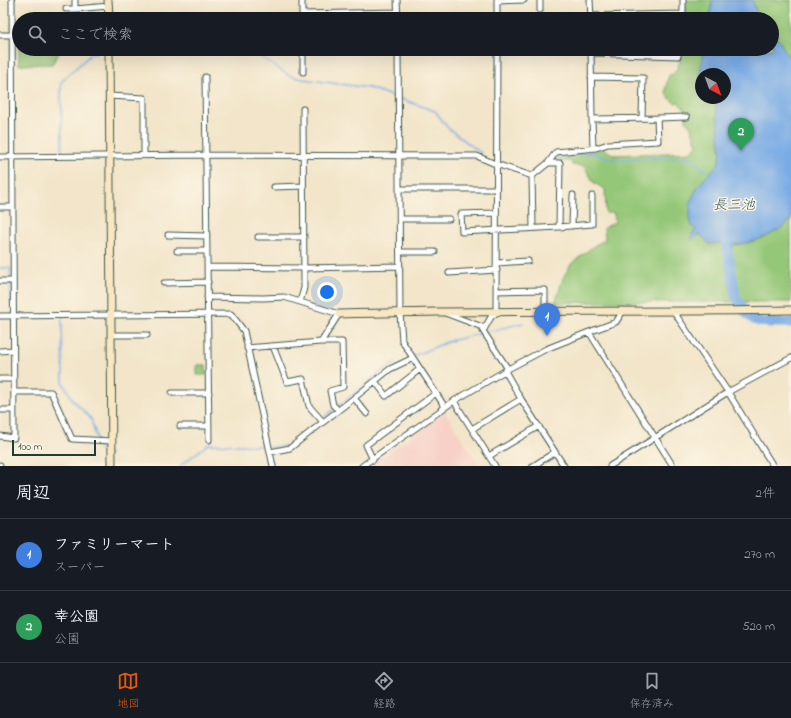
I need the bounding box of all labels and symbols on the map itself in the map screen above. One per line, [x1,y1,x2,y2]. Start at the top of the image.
north arrow [695,68,731,104]
pin: 2 [728,118,754,151]
water label: 長三池 [713,195,756,216]
your location [317,282,337,302]
pin: 1 [534,303,560,336]
scale bar [12,438,96,457]

